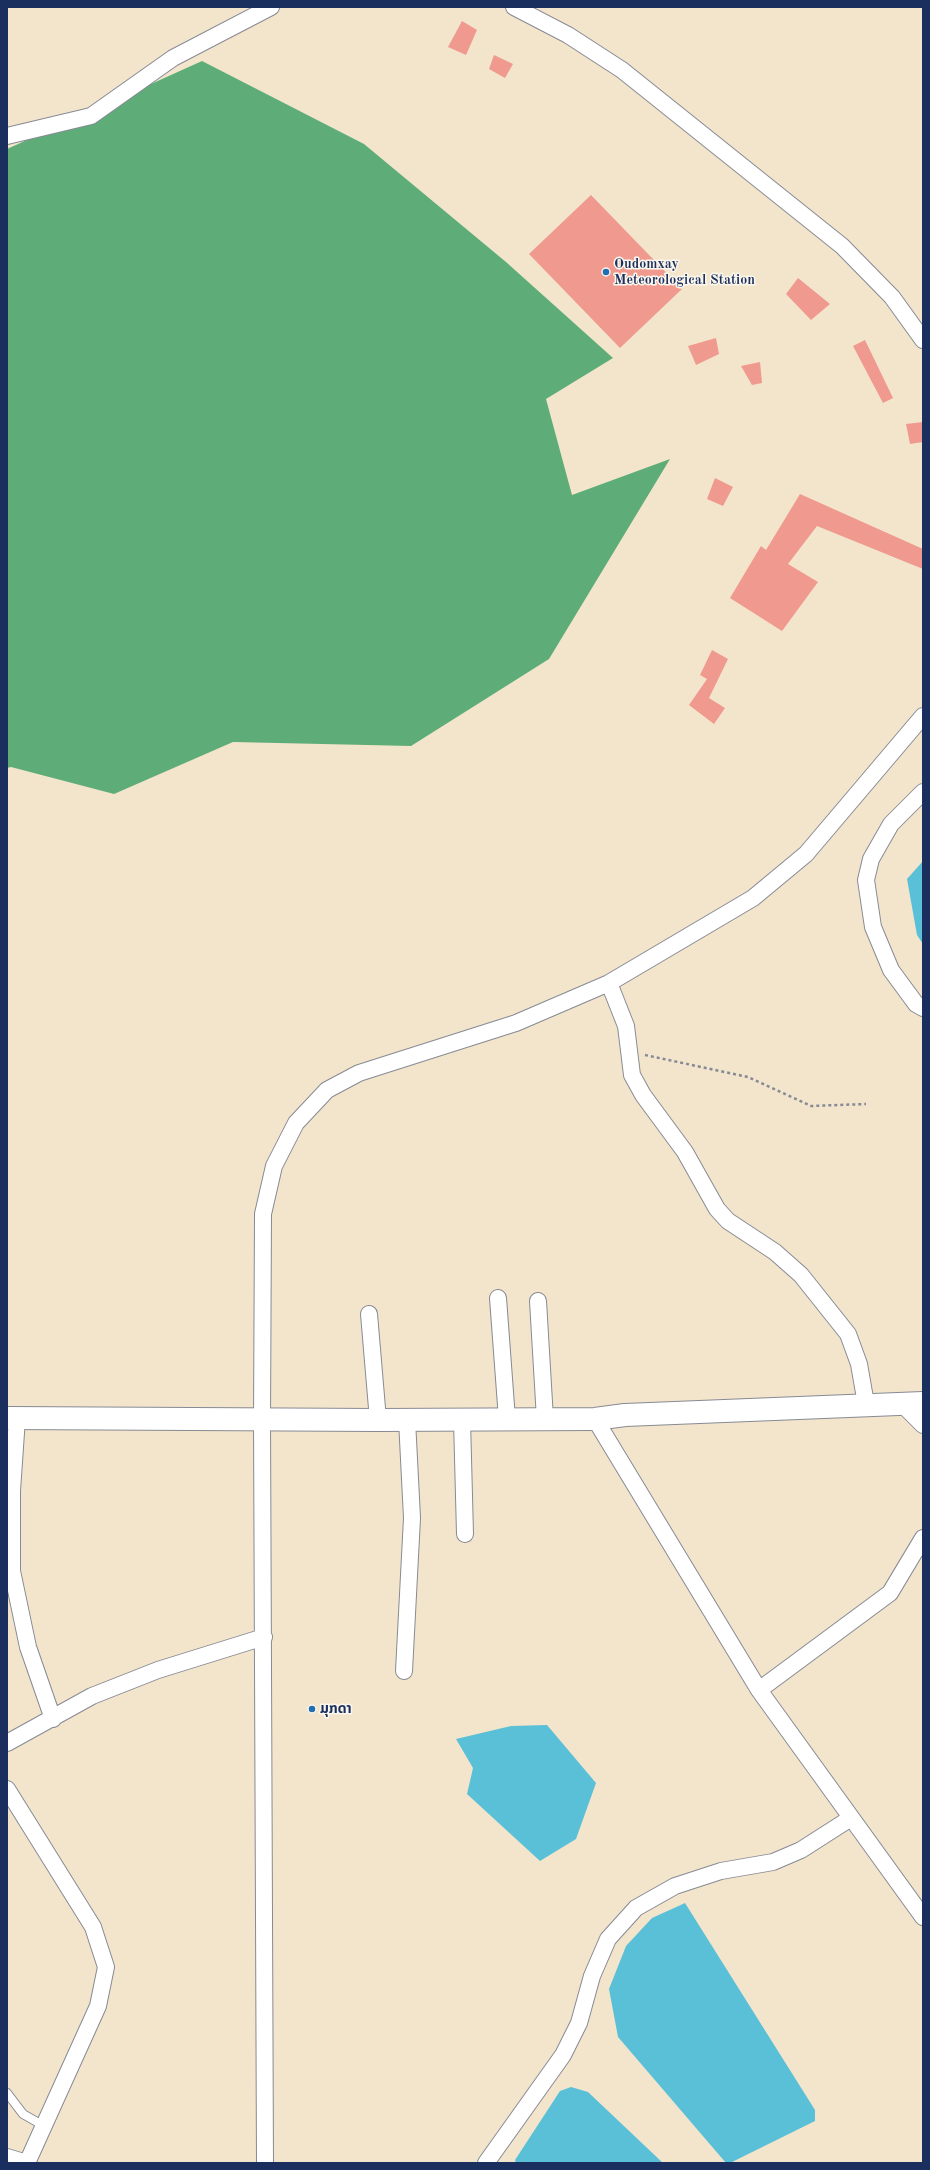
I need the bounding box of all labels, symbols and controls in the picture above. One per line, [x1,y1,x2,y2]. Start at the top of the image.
place label: Oudomxay Meteorological Station [614,256,755,288]
marker: Oudomxay Meteorological Station [601,267,611,277]
place label: ມຸກດາ [320,1701,351,1717]
marker: ມຸກດາ [307,1704,317,1714]

